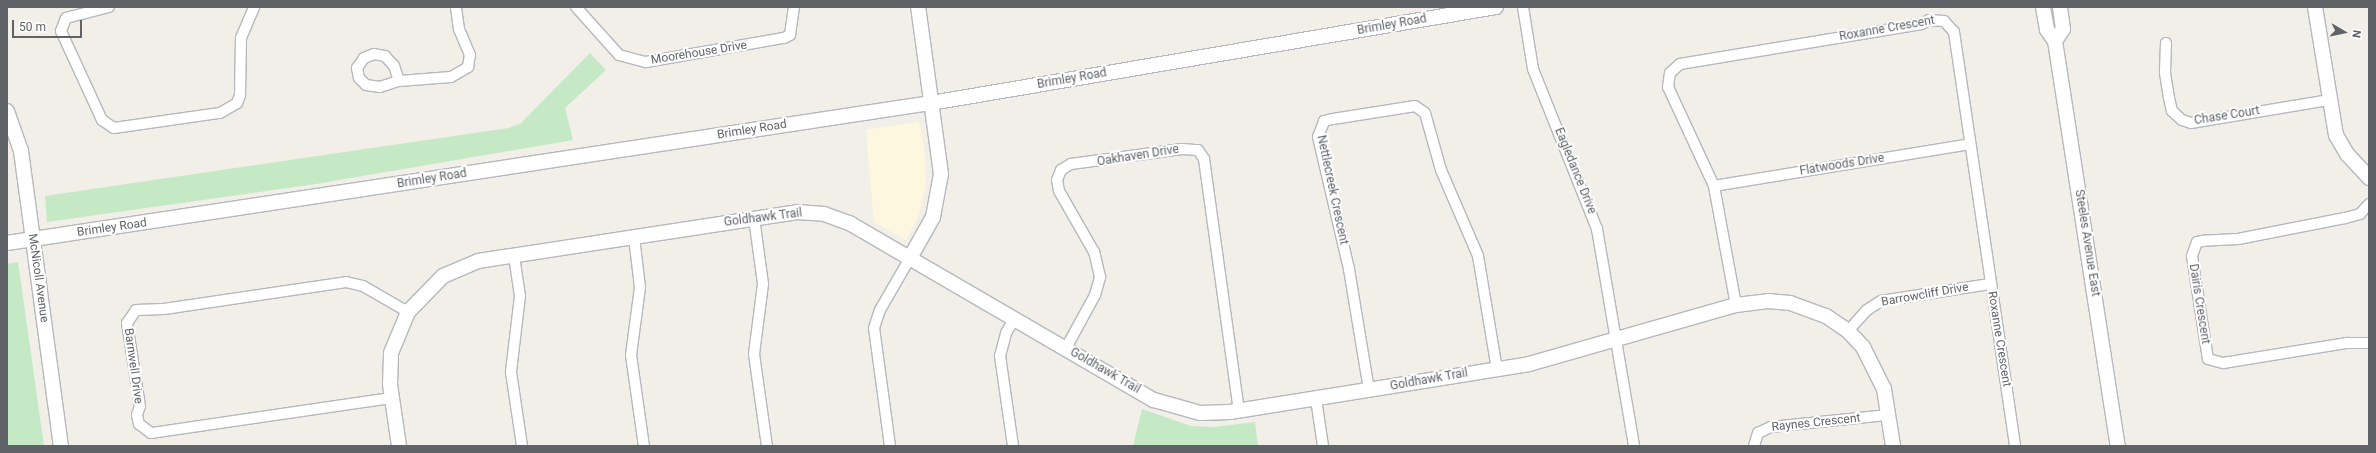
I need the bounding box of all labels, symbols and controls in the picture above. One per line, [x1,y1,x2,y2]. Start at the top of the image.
scale bar [14,12,84,38]
street label: Brimley Road [1356,12,1428,38]
north arrow [2324,12,2364,52]
street label: Roxanne Crescent [1838,14,1936,44]
text: 50 m [19,20,46,34]
text: N [2349,29,2363,39]
street label: Moorehouse Drive [650,38,748,68]
street label: Brimley Road [1036,66,1108,92]
street label: Chase Court [2193,104,2261,128]
street label: Brimley Road [716,117,788,143]
street label: Eagledance Drive [1551,126,1599,216]
street label: Nettlecreek Crescent [1313,134,1351,246]
street label: Oakhaven Drive [1096,142,1180,170]
street label: Flatwoods Drive [1799,151,1885,179]
street label: Brimley Road [396,166,468,192]
street label: Steeles Avenue East [2071,189,2103,297]
street label: Goldhawk Trail [723,206,803,230]
street label: Brimley Road [76,216,148,240]
street label: McNicoll Avenue [25,233,51,323]
street label: Dairis Crescent [2186,263,2212,345]
street label: Barrowcliff Drive [1880,280,1970,310]
street label: Roxanne Crescent [1984,290,2014,388]
street label: Barnwell Drive [121,327,145,405]
street label: Goldhawk Trail [1067,345,1143,397]
street label: Goldhawk Trail [1389,366,1469,394]
street label: Raynes Crescent [1771,411,1861,435]

